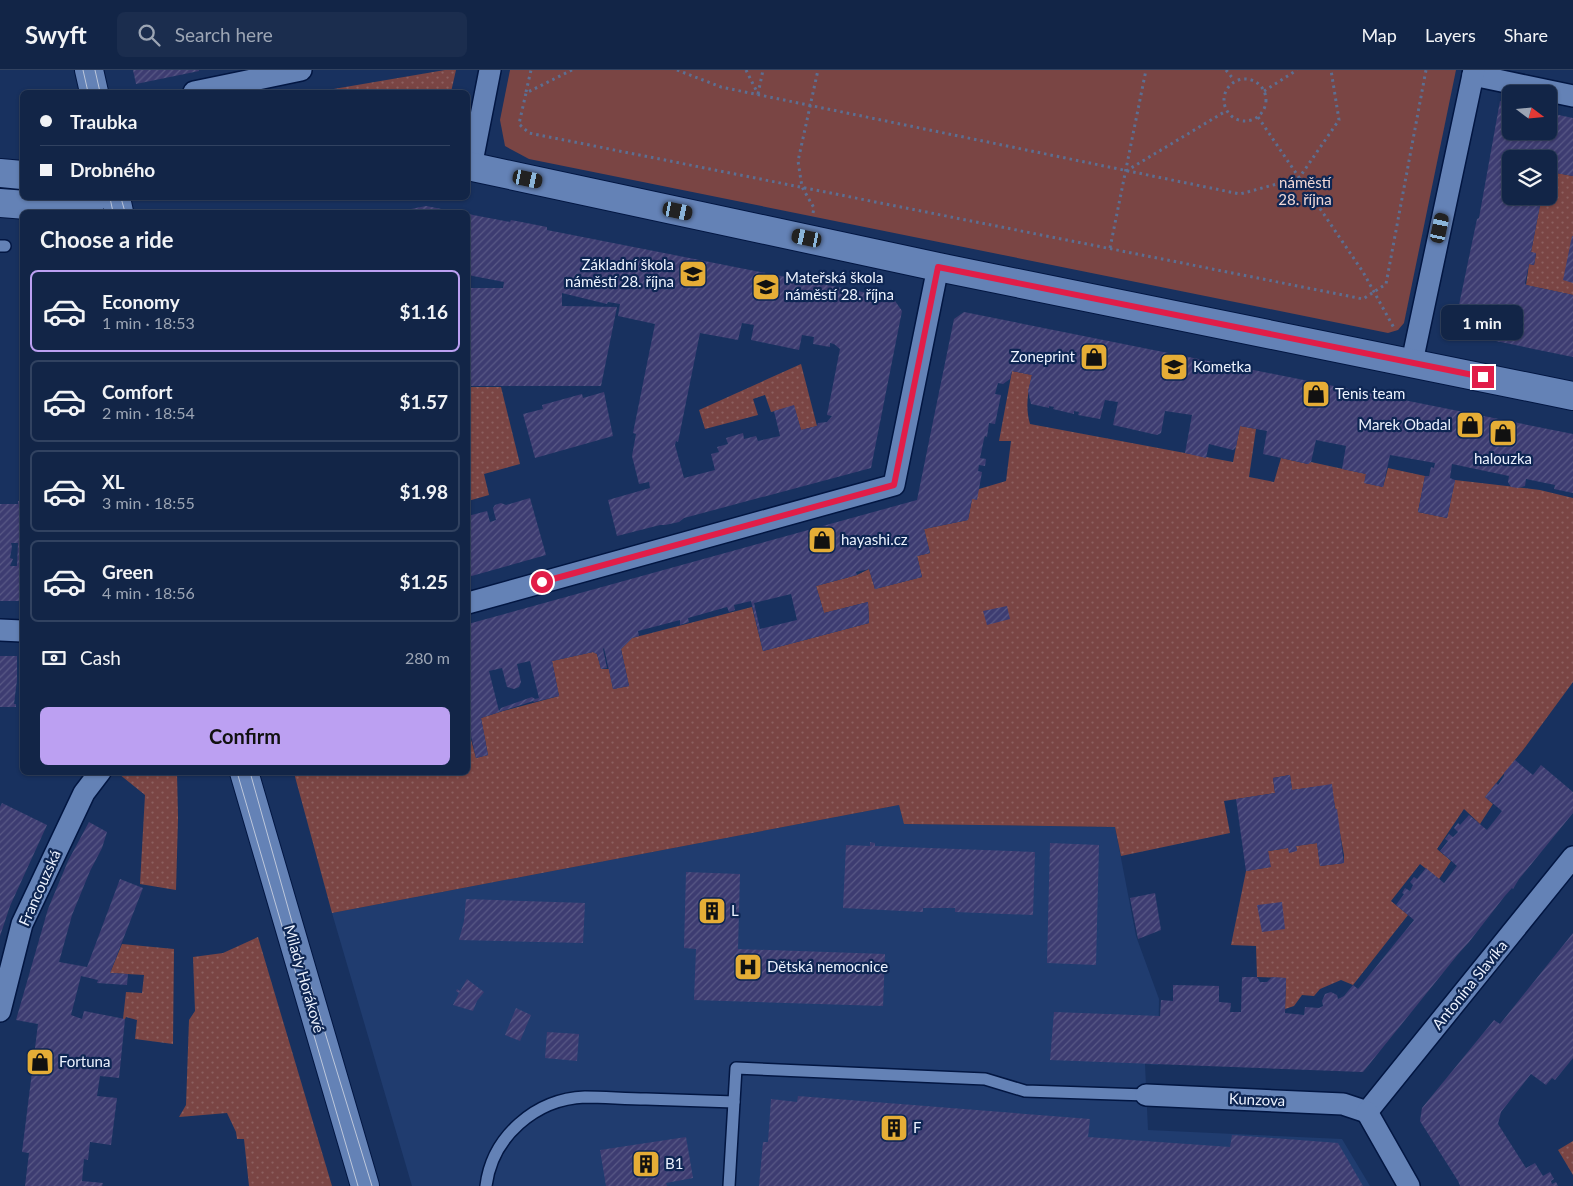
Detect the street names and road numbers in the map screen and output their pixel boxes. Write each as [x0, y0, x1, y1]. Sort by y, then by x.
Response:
street label: Francouzská [14, 847, 64, 928]
street label: Milady Horákové [281, 923, 329, 1035]
street label: Antonína Slavíka [1428, 936, 1511, 1033]
street label: Kunzova [1229, 1089, 1285, 1109]

